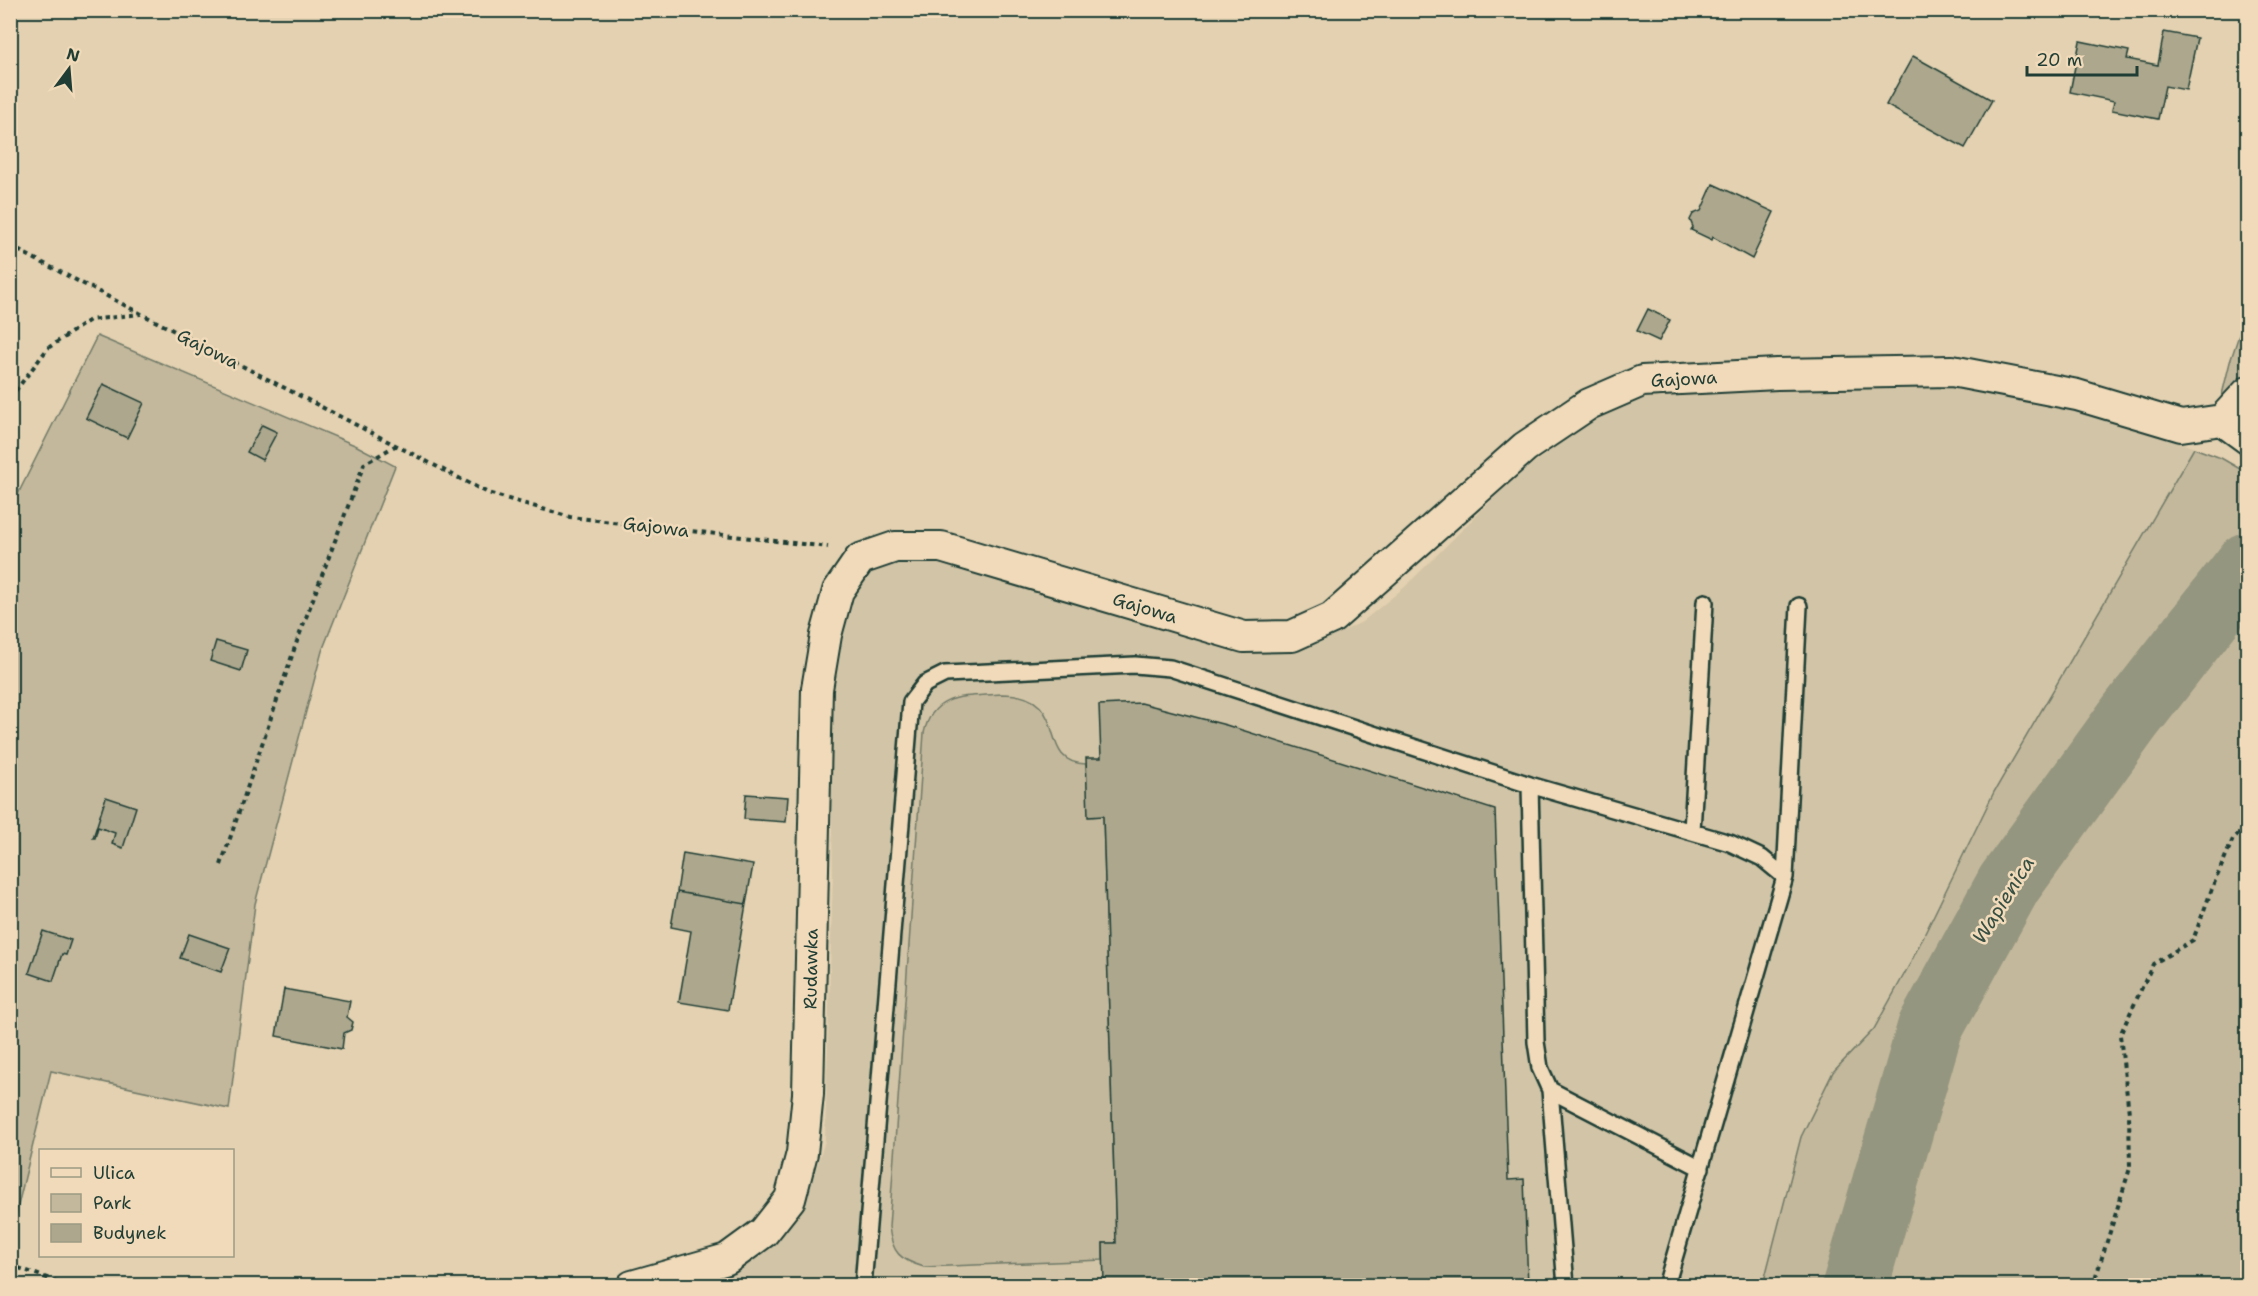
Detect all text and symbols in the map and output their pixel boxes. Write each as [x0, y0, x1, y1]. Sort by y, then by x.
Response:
north arrow [39, 39, 99, 99]
scale bar [2027, 39, 2136, 77]
text: N [64, 43, 82, 67]
text: 20 m [2036, 48, 2082, 72]
street label: Gajowa [173, 323, 243, 375]
street label: Gajowa [1650, 365, 1718, 393]
street label: Gajowa [621, 511, 691, 543]
street label: Gajowa [1110, 587, 1180, 629]
water label: Wapienica [1966, 851, 2040, 949]
street label: Rudawka [798, 928, 824, 1010]
legend [39, 1149, 234, 1257]
text: Ulica [93, 1161, 135, 1185]
text: Park [93, 1191, 132, 1215]
text: Budynek [93, 1221, 167, 1245]

